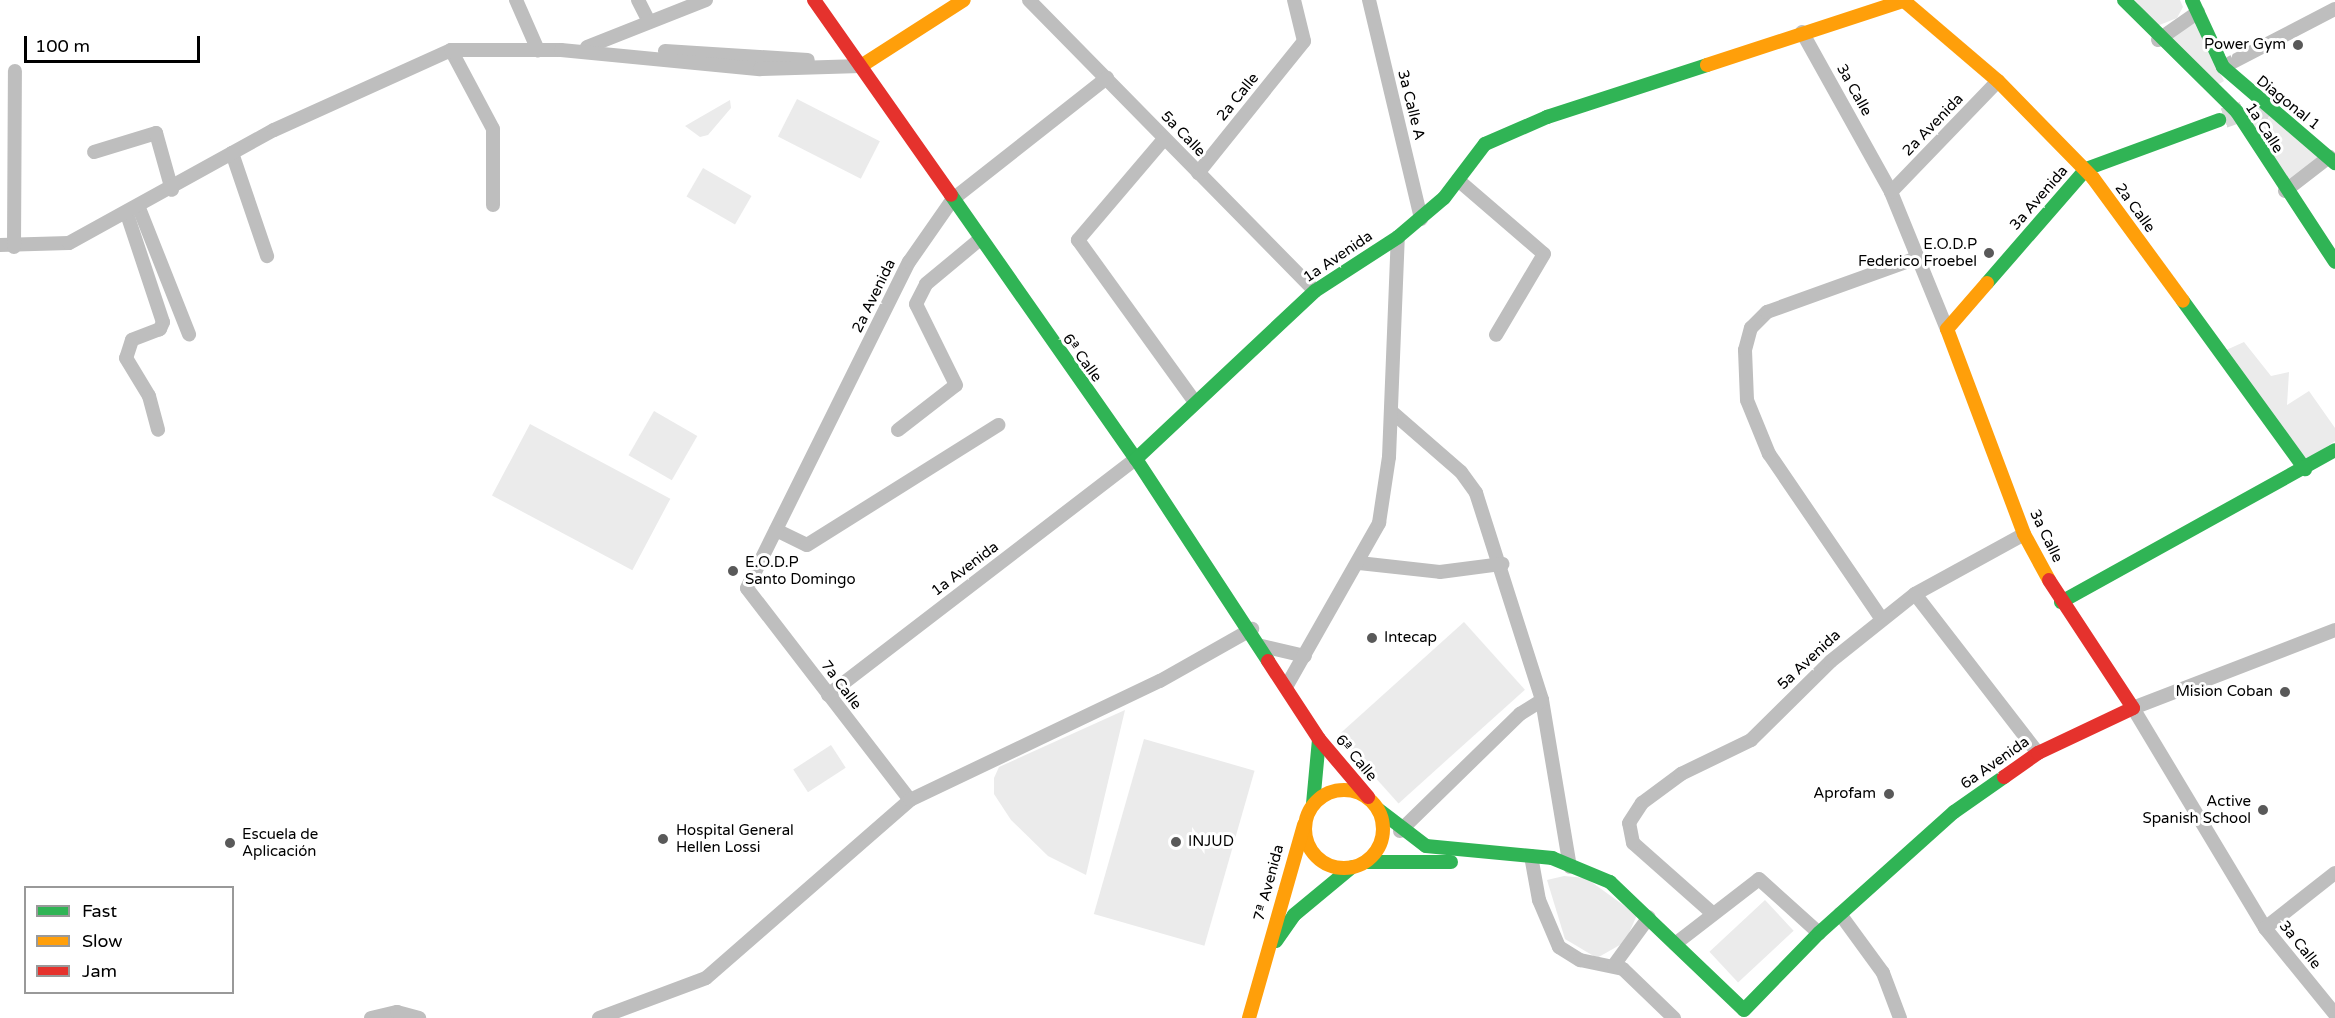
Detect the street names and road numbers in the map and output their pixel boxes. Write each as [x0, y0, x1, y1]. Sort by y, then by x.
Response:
street label: 3a Calle [1832, 61, 1876, 119]
street label: 3a Calle A [1394, 68, 1428, 142]
street label: 2a Calle [1213, 69, 1263, 125]
street label: Diagonal 1 [2253, 72, 2323, 134]
street label: 2a Avenida [1899, 90, 1967, 160]
street label: 1a Calle [2241, 99, 2287, 157]
street label: 5a Calle [1157, 107, 1209, 161]
street label: 3a Avenida [2006, 162, 2072, 234]
street label: 2a Calle [2111, 180, 2159, 236]
street label: 1a Avenida [1300, 227, 1376, 287]
street label: 2a Avenida [848, 256, 900, 336]
street label: 6ª Calle [1058, 330, 1106, 386]
street label: 3a Calle [2026, 507, 2066, 565]
street label: 1a Avenida [928, 538, 1002, 600]
street label: 5a Avenida [1774, 626, 1844, 694]
street label: 7a Calle [817, 657, 865, 713]
street label: 6ª Calle [1331, 731, 1381, 785]
street label: 6a Avenida [1957, 733, 2033, 793]
street label: 7ª Avenida [1250, 843, 1288, 923]
street label: 3a Calle [2275, 917, 2325, 973]

